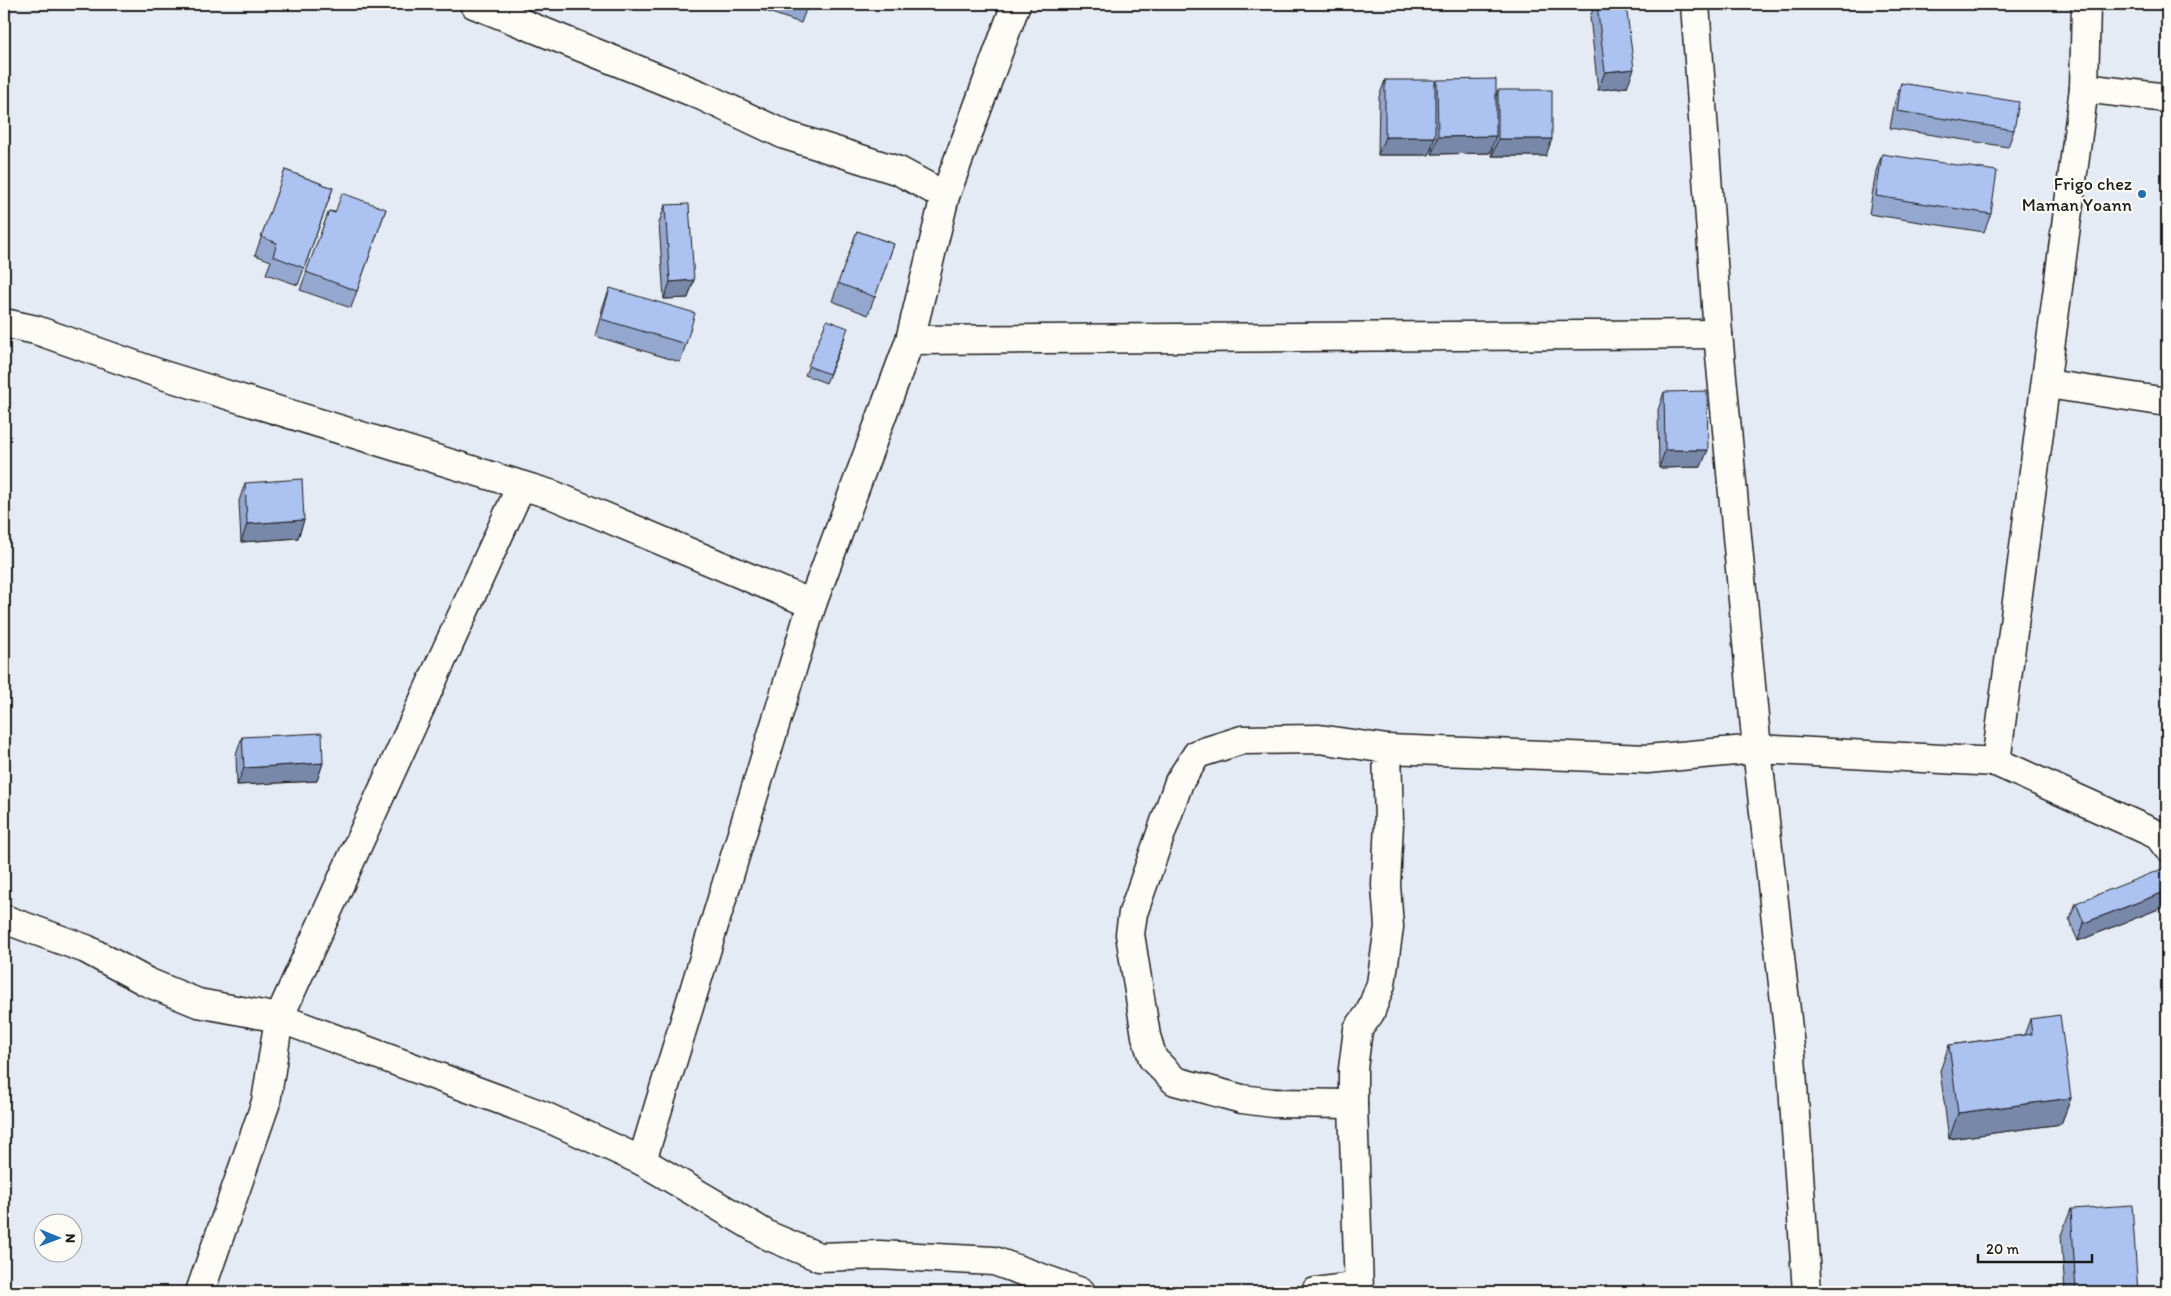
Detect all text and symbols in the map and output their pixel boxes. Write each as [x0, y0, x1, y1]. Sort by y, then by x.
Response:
place label: Frigo chez Maman Yoann [2022, 173, 2132, 216]
marker: Frigo chez Maman Yoann [2136, 188, 2148, 200]
north arrow [32, 1214, 82, 1264]
scale bar [1978, 1231, 2092, 1263]
text: N [62, 1233, 79, 1243]
text: 20 m [1986, 1240, 2020, 1258]

